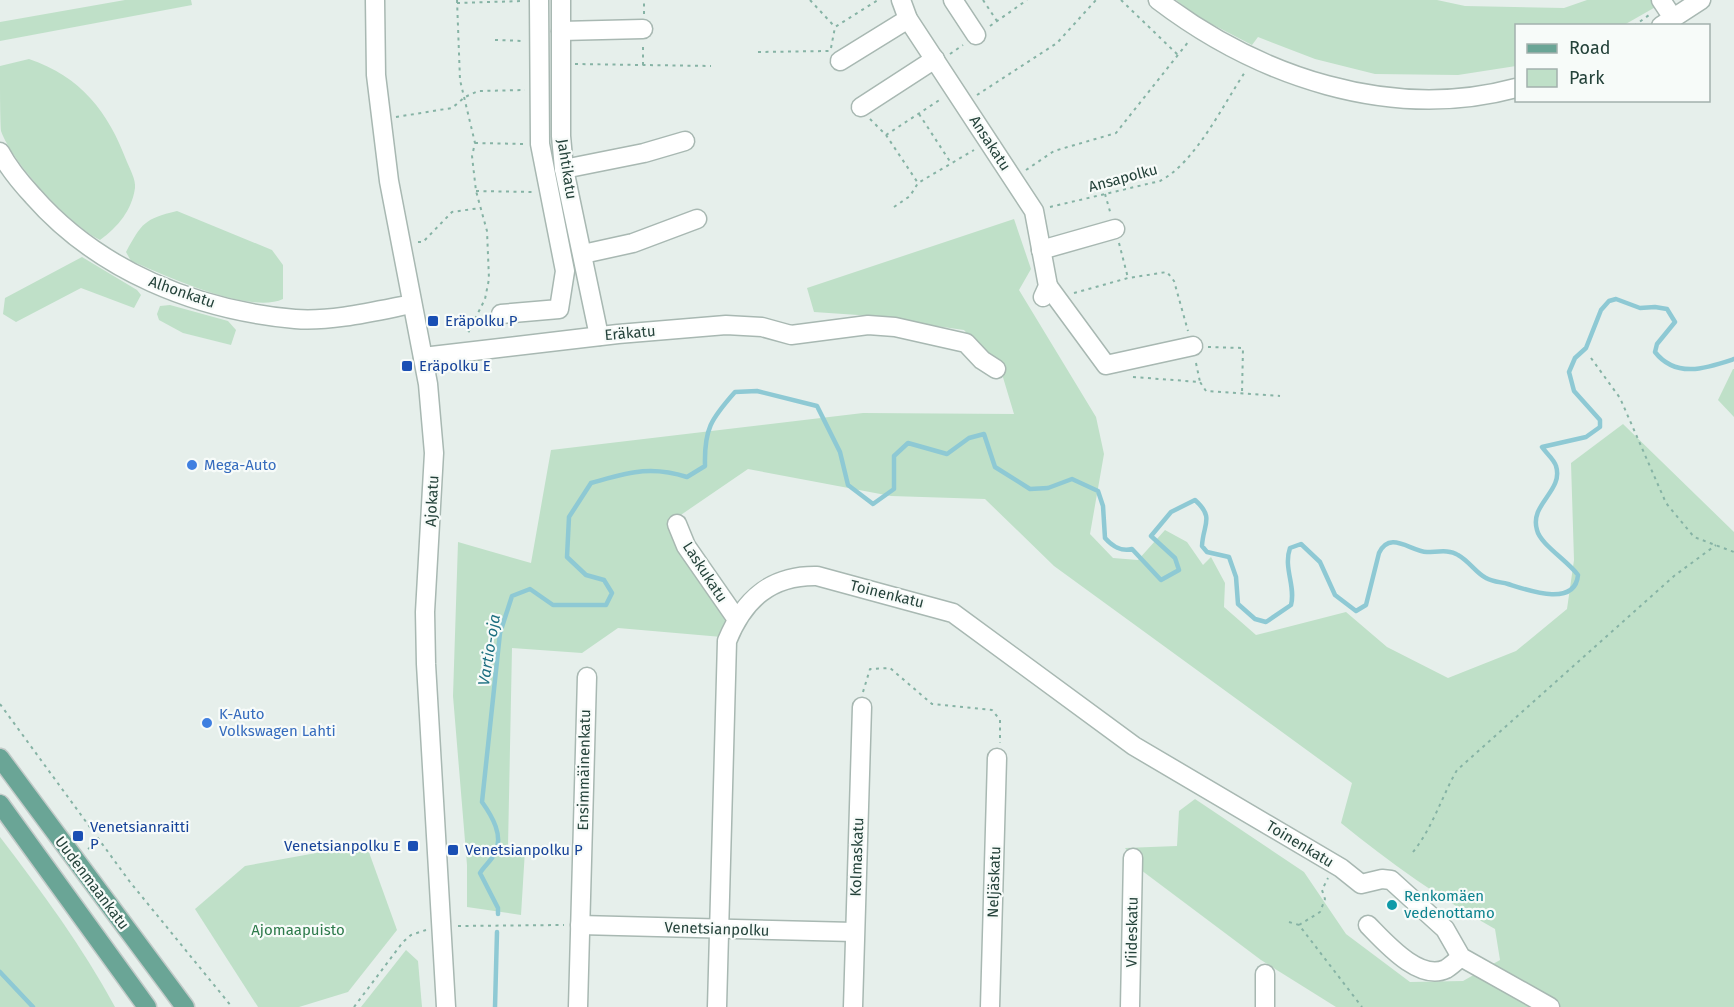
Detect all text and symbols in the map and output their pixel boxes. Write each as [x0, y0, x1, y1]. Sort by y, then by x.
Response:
legend [1515, 24, 1710, 102]
text: Road [1569, 37, 1611, 59]
text: Park [1569, 67, 1605, 89]
street label: Ansakatu [966, 112, 1014, 174]
street label: Jahtikatu [553, 137, 581, 201]
street label: Ansapolku [1086, 160, 1160, 196]
street label: Alhonkatu [146, 272, 218, 312]
place label: Eräpolku P [445, 312, 518, 330]
marker: Eräpolku P [426, 314, 440, 328]
street label: Eräkatu [604, 322, 656, 344]
place label: Eräpolku E [419, 357, 491, 375]
marker: Eräpolku E [400, 359, 414, 373]
place label: Mega-Auto [204, 456, 277, 474]
marker: Mega-Auto [185, 458, 199, 472]
street label: Ajokatu [422, 475, 442, 527]
street label: Laskukatu [679, 538, 731, 606]
street label: Toinenkatu [848, 576, 926, 612]
water label: Vartio-oja [474, 613, 504, 687]
place label: K-Auto Volkswagen Lahti [219, 705, 336, 740]
street label: Ensimmäinenkatu [574, 709, 594, 831]
marker: K-Auto Volkswagen Lahti [200, 716, 214, 730]
street label: Kolmaskatu [847, 817, 867, 897]
street label: Toinenkatu [1263, 817, 1337, 871]
place label: Venetsianraitti P [90, 818, 189, 853]
marker: Venetsianraitti P [71, 829, 85, 843]
street label: Uudenmaankatu [51, 833, 133, 933]
place label: Venetsianpolku E [284, 837, 401, 855]
marker: Venetsianpolku E [406, 839, 420, 853]
place label: Venetsianpolku P [465, 841, 583, 859]
marker: Venetsianpolku P [446, 843, 460, 857]
street label: Neljäskatu [984, 846, 1004, 918]
place label: Renkomäen vedenottamo [1404, 887, 1495, 922]
street label: Viideskatu [1122, 896, 1142, 968]
marker: Renkomäen vedenottamo [1385, 898, 1399, 912]
street label: Venetsianpolku [664, 918, 770, 940]
park label: Ajomaapuisto [251, 921, 345, 939]

